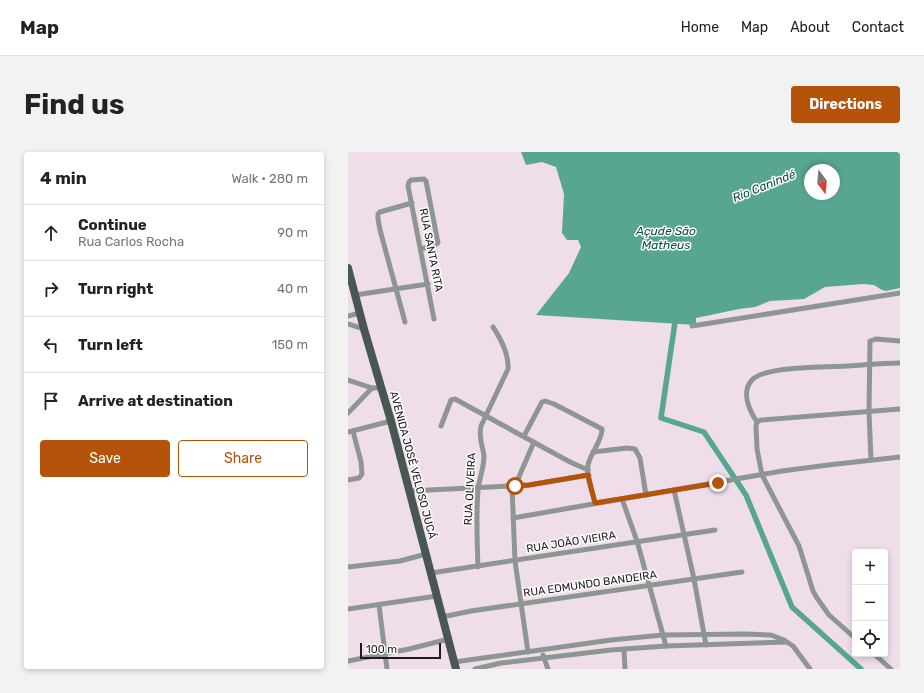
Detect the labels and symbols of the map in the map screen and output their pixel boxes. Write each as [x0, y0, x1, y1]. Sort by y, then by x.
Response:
north arrow [804, 164, 840, 200]
water label: Rio Canindé [730, 167, 798, 205]
street label: RUA SANTA RITA [417, 207, 446, 293]
water label: Açude São Matheus [635, 224, 696, 252]
street label: AVENIDA JOSÉ VELOSO JUCÁ [387, 390, 439, 541]
street label: RUA OLIVEIRA [462, 452, 478, 526]
route end [709, 474, 727, 492]
route start [506, 477, 524, 495]
street label: RUA JOÃO VIEIRA [525, 528, 617, 555]
street label: RUA EDMUNDO BANDEIRA [522, 568, 658, 600]
scale bar [360, 641, 441, 660]

